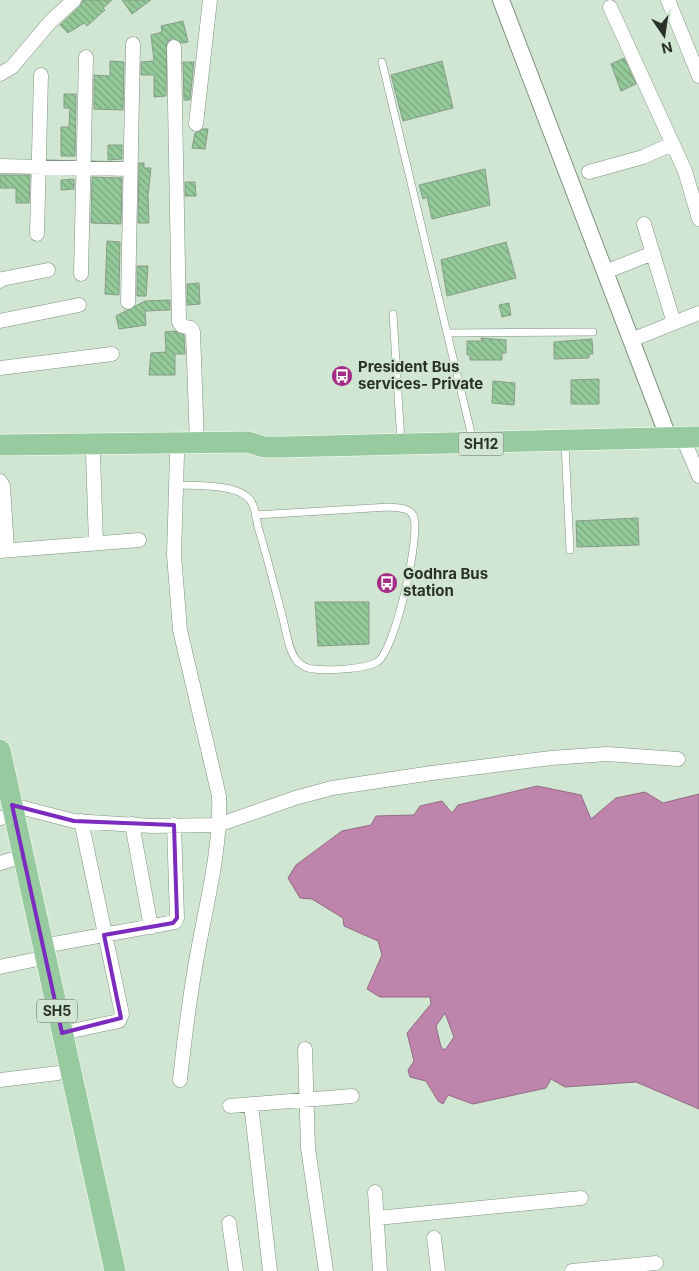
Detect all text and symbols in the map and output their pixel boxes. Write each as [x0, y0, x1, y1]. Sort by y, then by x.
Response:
north arrow [639, 10, 689, 60]
text: N [660, 39, 674, 58]
place label: President Bus services- Private [358, 357, 483, 393]
bus stop icon: President Bus services- Private [330, 364, 354, 388]
road number: SH12 [458, 432, 504, 456]
place label: Godhra Bus station [403, 564, 488, 600]
bus stop icon: Godhra Bus station [375, 571, 399, 595]
road number: SH5 [37, 999, 77, 1022]

